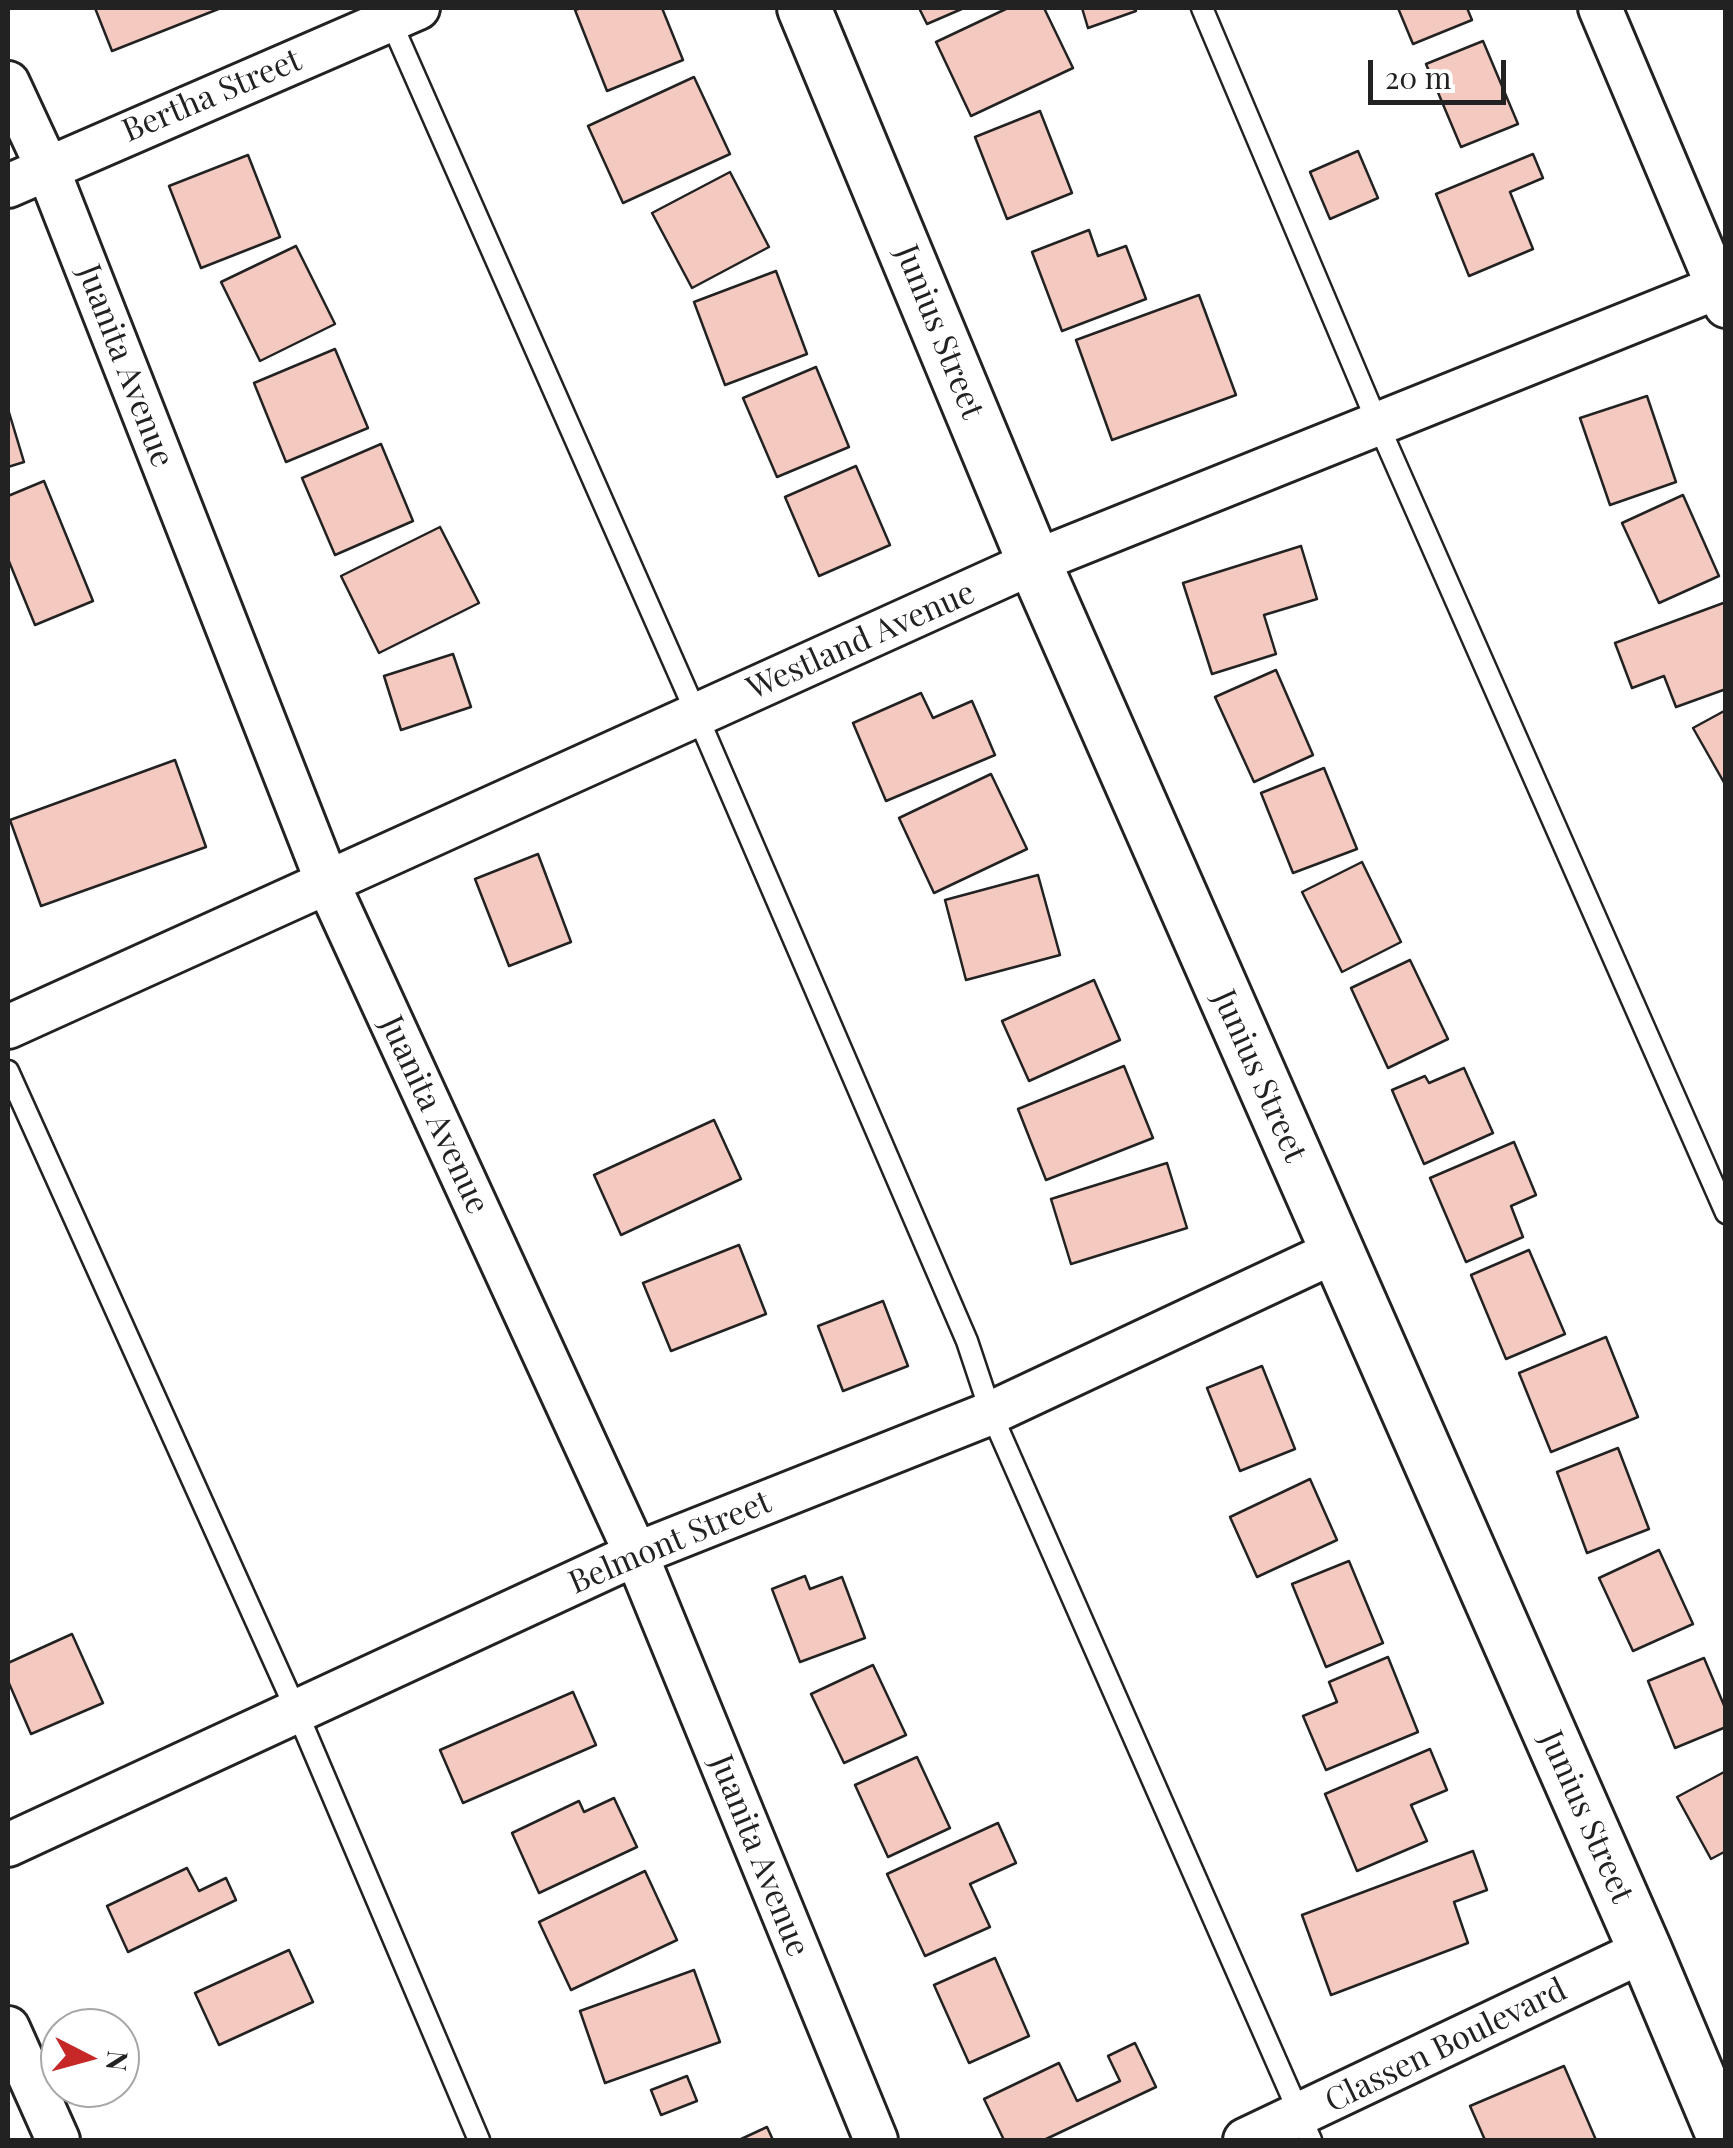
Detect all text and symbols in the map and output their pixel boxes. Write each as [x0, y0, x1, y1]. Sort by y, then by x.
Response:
scale bar [1373, 40, 1510, 102]
street label: Bertha Street [117, 41, 307, 151]
text: 20 m [1385, 57, 1451, 97]
street label: Junius Street [887, 240, 991, 424]
street label: Juanita Avenue [69, 259, 181, 473]
street label: Westland Avenue [741, 574, 981, 708]
street label: Junius Street [1204, 984, 1314, 1168]
street label: Juanita Avenue [371, 1010, 497, 1220]
street label: Belmont Street [563, 1483, 777, 1603]
street label: Junius Street [1531, 1725, 1641, 1909]
street label: Juanita Avenue [701, 1750, 817, 1962]
street label: Classen Boulevard [1319, 1971, 1573, 2121]
north arrow [40, 2008, 140, 2108]
text: N [99, 2049, 138, 2073]

